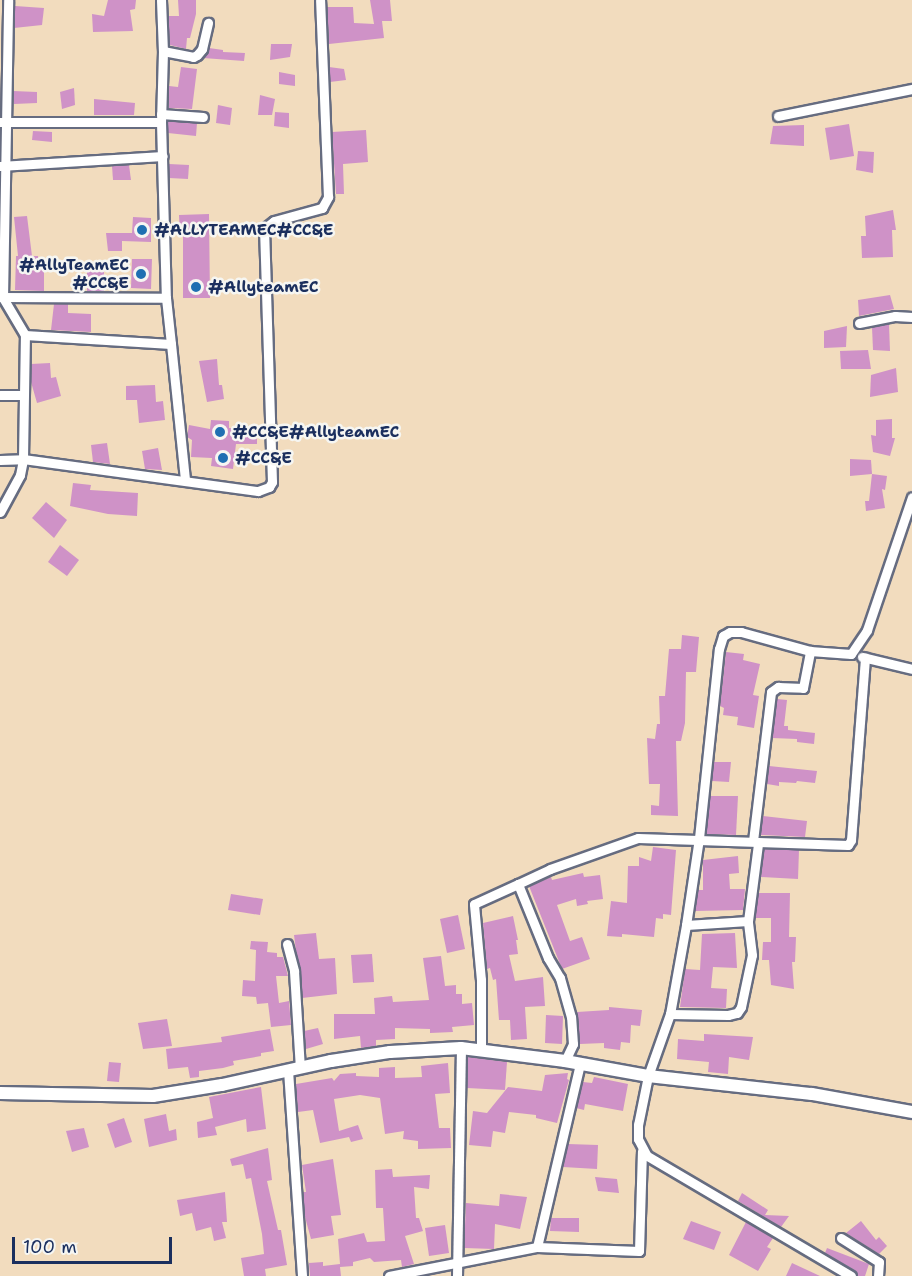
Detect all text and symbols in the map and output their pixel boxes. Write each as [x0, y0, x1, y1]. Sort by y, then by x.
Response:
place label: #ALLYTEAMEC#CC&E [154, 220, 333, 240]
marker: #ALLYTEAMEC#CC&E [135, 223, 149, 237]
place label: #AllyTeamEC #CC&E [19, 255, 129, 293]
marker: #AllyTeamEC #CC&E [134, 267, 148, 281]
place label: #AllyteamEC [208, 277, 319, 297]
marker: #AllyteamEC [189, 280, 203, 294]
place label: #CC&E#AllyteamEC [232, 422, 399, 442]
marker: #CC&E#AllyteamEC [213, 425, 227, 439]
place label: #CC&E [235, 448, 292, 468]
marker: #CC&E [216, 451, 230, 465]
scale bar [15, 1225, 176, 1263]
text: 100 m [23, 1235, 77, 1259]

